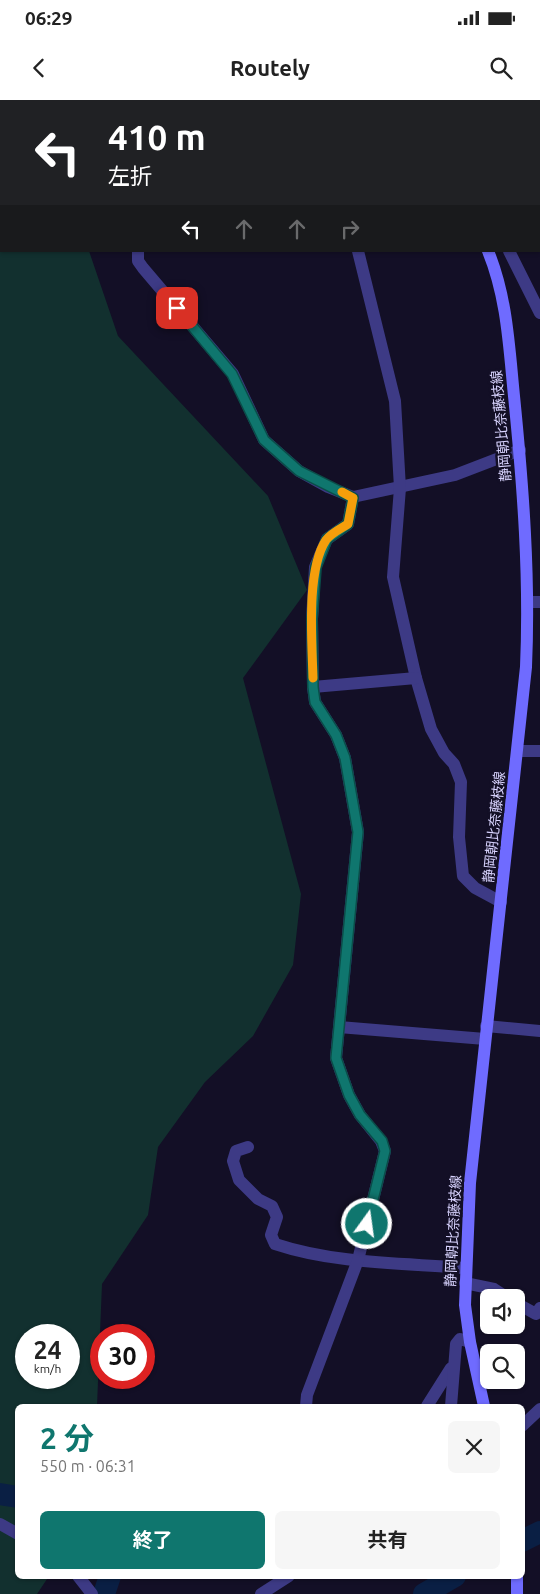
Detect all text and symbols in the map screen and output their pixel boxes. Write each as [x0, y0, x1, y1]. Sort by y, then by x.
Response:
text: 06:29 [25, 7, 73, 29]
icon: back [25, 54, 53, 82]
icon: search [487, 54, 515, 82]
text: Routely [230, 55, 310, 80]
text: 410 m [108, 117, 206, 157]
icon: left [25, 120, 90, 185]
text: 左折 [108, 163, 152, 188]
icon: left [177, 215, 205, 243]
icon: ahead [230, 215, 258, 243]
icon: ahead [283, 215, 311, 243]
icon: right [336, 215, 364, 243]
pin [156, 287, 198, 329]
icon: arrive [163, 294, 191, 322]
street label: 静岡朝比奈藤枝線 [488, 370, 514, 482]
street label: 静岡朝比奈藤枝線 [480, 770, 508, 884]
street label: 静岡朝比奈藤枝線 [442, 1175, 464, 1287]
position arrow [340, 1197, 392, 1249]
map controls [480, 1289, 525, 1389]
button: sound [480, 1289, 525, 1334]
speed limit sign: 30 [90, 1324, 155, 1389]
text: 24 [33, 1336, 62, 1364]
button: search [480, 1344, 525, 1389]
text: km/h [34, 1362, 61, 1375]
text: 2 分 [40, 1421, 94, 1455]
button: close [448, 1421, 500, 1473]
text: 550 m · 06:31 [40, 1457, 136, 1475]
button: 終了 [40, 1511, 265, 1569]
button: 共有 [275, 1511, 500, 1569]

